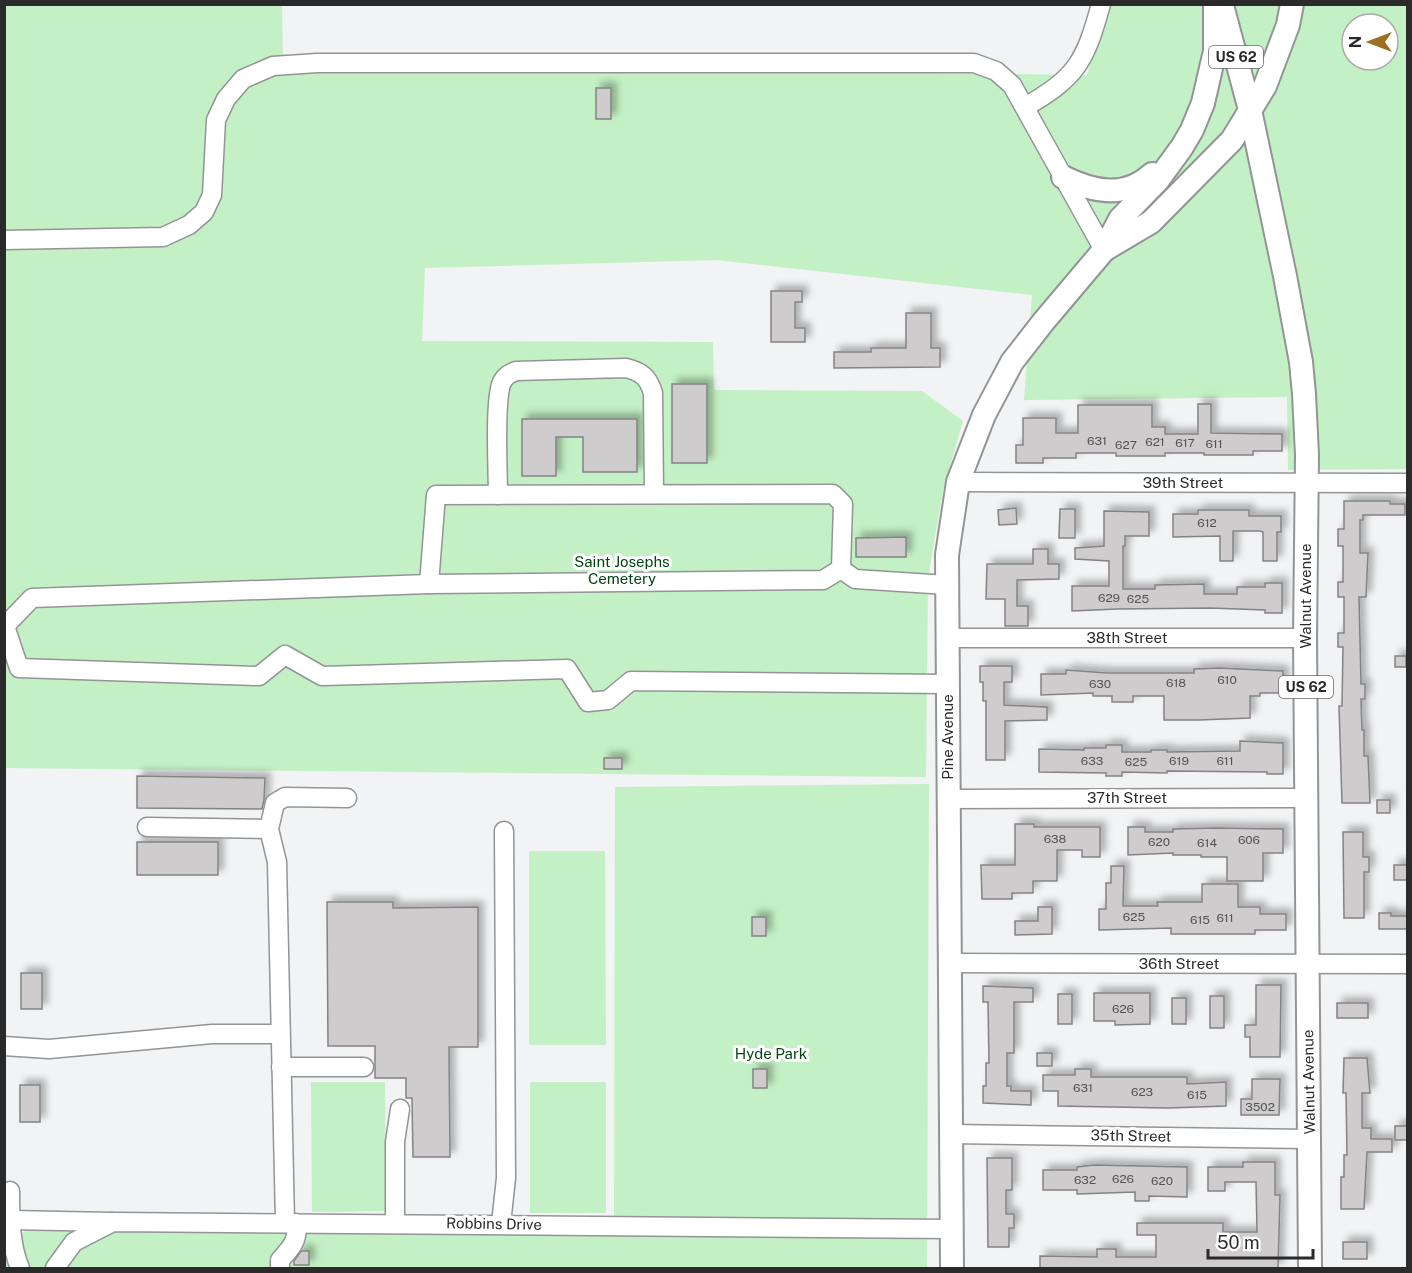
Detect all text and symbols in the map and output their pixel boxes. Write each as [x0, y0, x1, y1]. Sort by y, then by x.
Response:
north arrow [1340, 12, 1400, 72]
text: N [1346, 36, 1365, 48]
road number: US 62 [1209, 46, 1263, 68]
house number: 631 [1087, 434, 1107, 448]
house number: 621 [1145, 435, 1165, 449]
house number: 617 [1175, 436, 1195, 450]
house number: 611 [1205, 437, 1223, 451]
house number: 627 [1115, 438, 1137, 452]
street label: 39th Street [1143, 474, 1223, 491]
house number: 612 [1197, 516, 1217, 530]
street label: Walnut Avenue [1297, 544, 1314, 648]
park label: Saint Josephs Cemetery [574, 553, 670, 587]
house number: 629 [1098, 591, 1120, 605]
house number: 625 [1127, 592, 1149, 606]
street label: 38th Street [1086, 629, 1168, 646]
house number: 610 [1217, 673, 1237, 687]
house number: 618 [1166, 676, 1186, 690]
road number: US 62 [1279, 676, 1333, 698]
house number: 630 [1089, 677, 1111, 691]
street label: Pine Avenue [939, 694, 956, 780]
house number: 633 [1081, 754, 1103, 768]
house number: 619 [1169, 754, 1189, 768]
house number: 611 [1216, 754, 1234, 768]
house number: 625 [1125, 755, 1147, 769]
street label: 37th Street [1087, 789, 1167, 806]
house number: 638 [1044, 832, 1067, 846]
house number: 606 [1238, 833, 1260, 847]
house number: 620 [1148, 835, 1170, 849]
house number: 614 [1197, 836, 1217, 850]
house number: 625 [1123, 910, 1145, 924]
house number: 611 [1216, 911, 1234, 925]
house number: 615 [1190, 913, 1210, 927]
street label: 36th Street [1139, 955, 1219, 972]
house number: 626 [1112, 1002, 1134, 1016]
street label: Walnut Avenue [1299, 1029, 1318, 1135]
park label: Hyde Park [735, 1045, 807, 1062]
house number: 631 [1073, 1081, 1093, 1095]
house number: 623 [1131, 1085, 1153, 1099]
house number: 615 [1187, 1088, 1207, 1102]
house number: 3502 [1245, 1100, 1275, 1114]
street label: 35th Street [1090, 1126, 1172, 1145]
house number: 626 [1112, 1172, 1134, 1186]
house number: 632 [1074, 1173, 1096, 1187]
house number: 620 [1151, 1174, 1173, 1188]
street label: Robbins Drive [446, 1214, 542, 1233]
scale bar [1208, 1222, 1313, 1260]
text: 50 m [1217, 1232, 1260, 1253]

